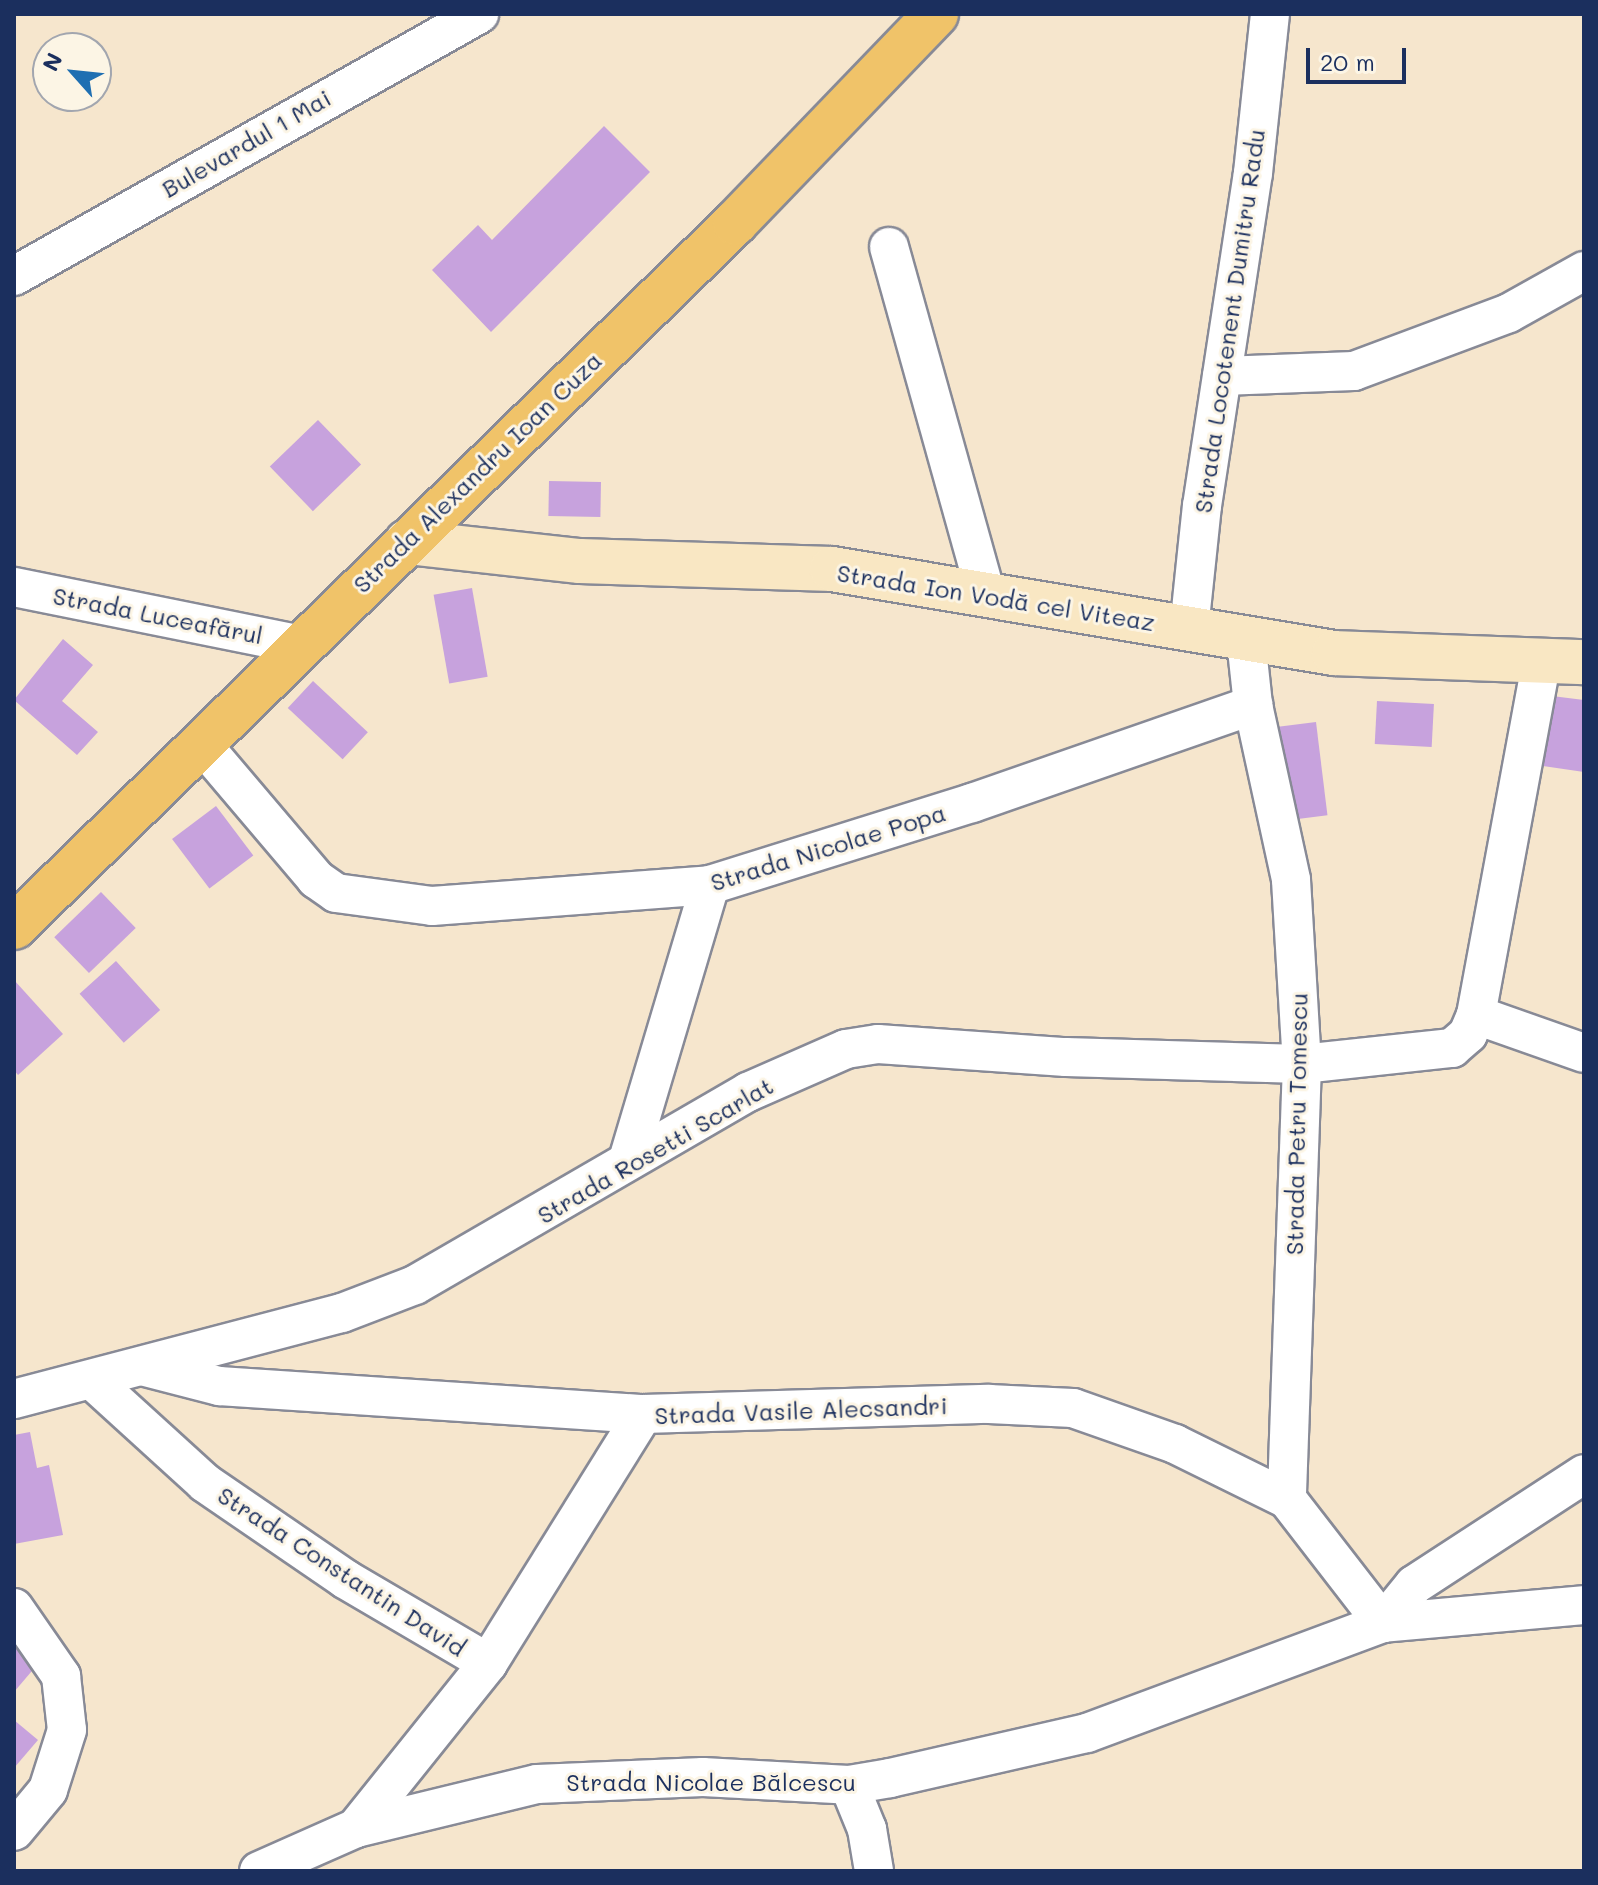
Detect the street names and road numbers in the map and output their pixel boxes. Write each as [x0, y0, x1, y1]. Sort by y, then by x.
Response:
street label: Bulevardul 1 Mai [156, 83, 336, 203]
street label: Strada Locotenent Dumitru Radu [1188, 127, 1270, 515]
street label: Strada Alexandru Ioan Cuza [347, 346, 607, 598]
street label: Strada Ion Vodă cel Viteaz [835, 558, 1157, 636]
street label: Strada Luceafărul [51, 581, 265, 649]
street label: Strada Nicolae Popa [707, 797, 949, 897]
street label: Strada Petru Tomescu [1279, 993, 1313, 1255]
street label: Strada Rosetti Scarlat [532, 1071, 778, 1229]
street label: Strada Vasile Alecsandri [654, 1390, 948, 1430]
street label: Strada Constantin David [213, 1480, 471, 1662]
street label: Strada Nicolae Bălcescu [566, 1768, 856, 1796]

